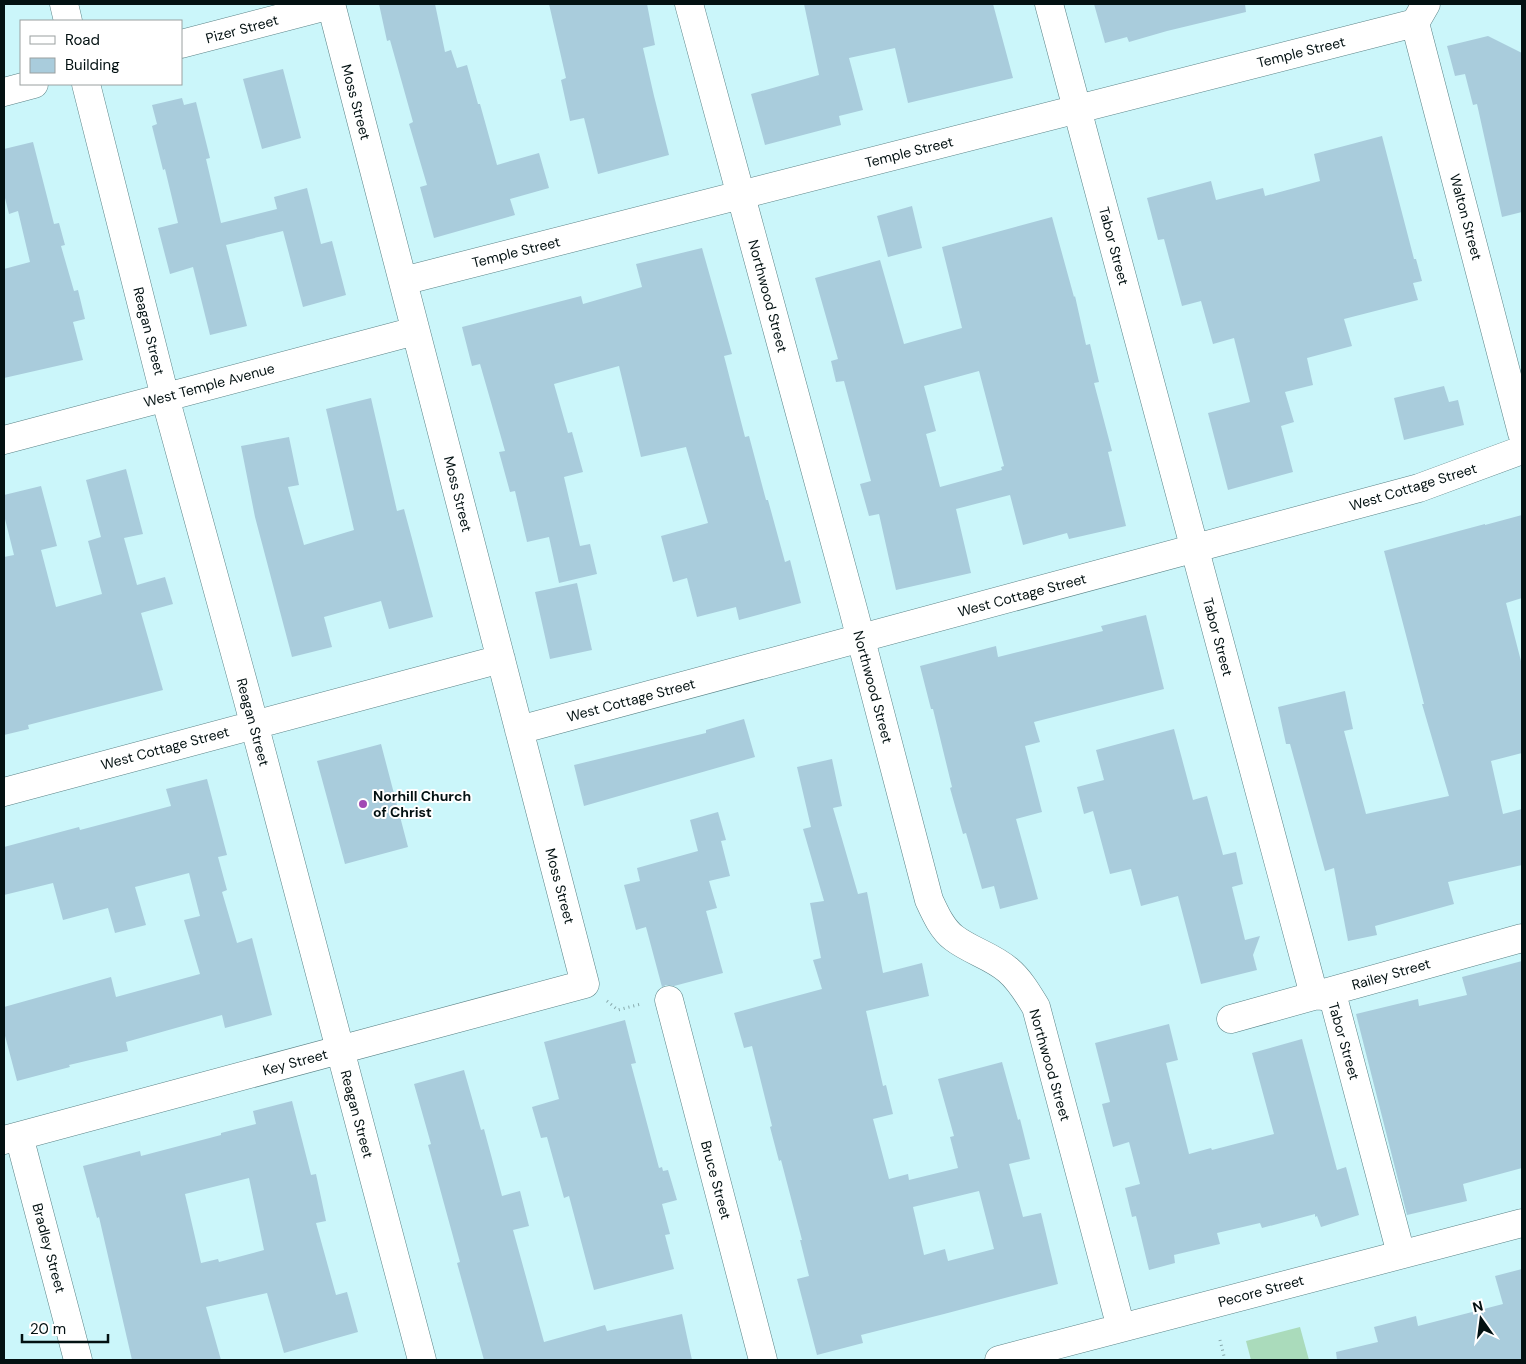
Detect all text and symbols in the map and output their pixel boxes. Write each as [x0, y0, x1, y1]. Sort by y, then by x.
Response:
street label: Pizer Street [204, 11, 280, 47]
legend [20, 20, 182, 85]
text: Road [65, 30, 100, 50]
street label: Temple Street [1255, 32, 1347, 72]
text: Building [65, 55, 120, 75]
street label: Moss Street [337, 62, 375, 142]
street label: Temple Street [863, 132, 955, 172]
street label: Walton Street [1446, 172, 1486, 262]
street label: Tabor Street [1095, 205, 1133, 287]
street label: Temple Street [470, 232, 562, 272]
street label: Northwood Street [744, 238, 792, 354]
street label: Reagan Street [129, 285, 169, 377]
street label: West Temple Avenue [142, 359, 277, 411]
street label: Moss Street [440, 454, 476, 534]
street label: West Cottage Street [1347, 459, 1479, 515]
street label: West Cottage Street [956, 569, 1088, 621]
street label: Tabor Street [1199, 596, 1237, 678]
street label: Northwood Street [849, 629, 897, 745]
street label: West Cottage Street [565, 674, 697, 726]
street label: Reagan Street [233, 676, 273, 768]
street label: West Cottage Street [99, 722, 231, 774]
place label: Norhill Church of Christ [373, 787, 471, 821]
marker: Norhill Church of Christ [357, 798, 369, 810]
street label: Moss Street [541, 846, 579, 926]
street label: Railey Street [1350, 954, 1432, 994]
street label: Tabor Street [1324, 1000, 1364, 1082]
street label: Northwood Street [1025, 1007, 1075, 1123]
street label: Key Street [261, 1045, 329, 1079]
street label: Reagan Street [337, 1068, 377, 1160]
street label: Bruce Street [697, 1139, 735, 1221]
street label: Bradley Street [28, 1201, 70, 1295]
street label: Pecore Street [1216, 1271, 1306, 1311]
north arrow [1456, 1294, 1506, 1344]
text: N [1471, 1296, 1485, 1316]
scale bar [22, 1312, 109, 1344]
text: 20 m [30, 1319, 66, 1339]

